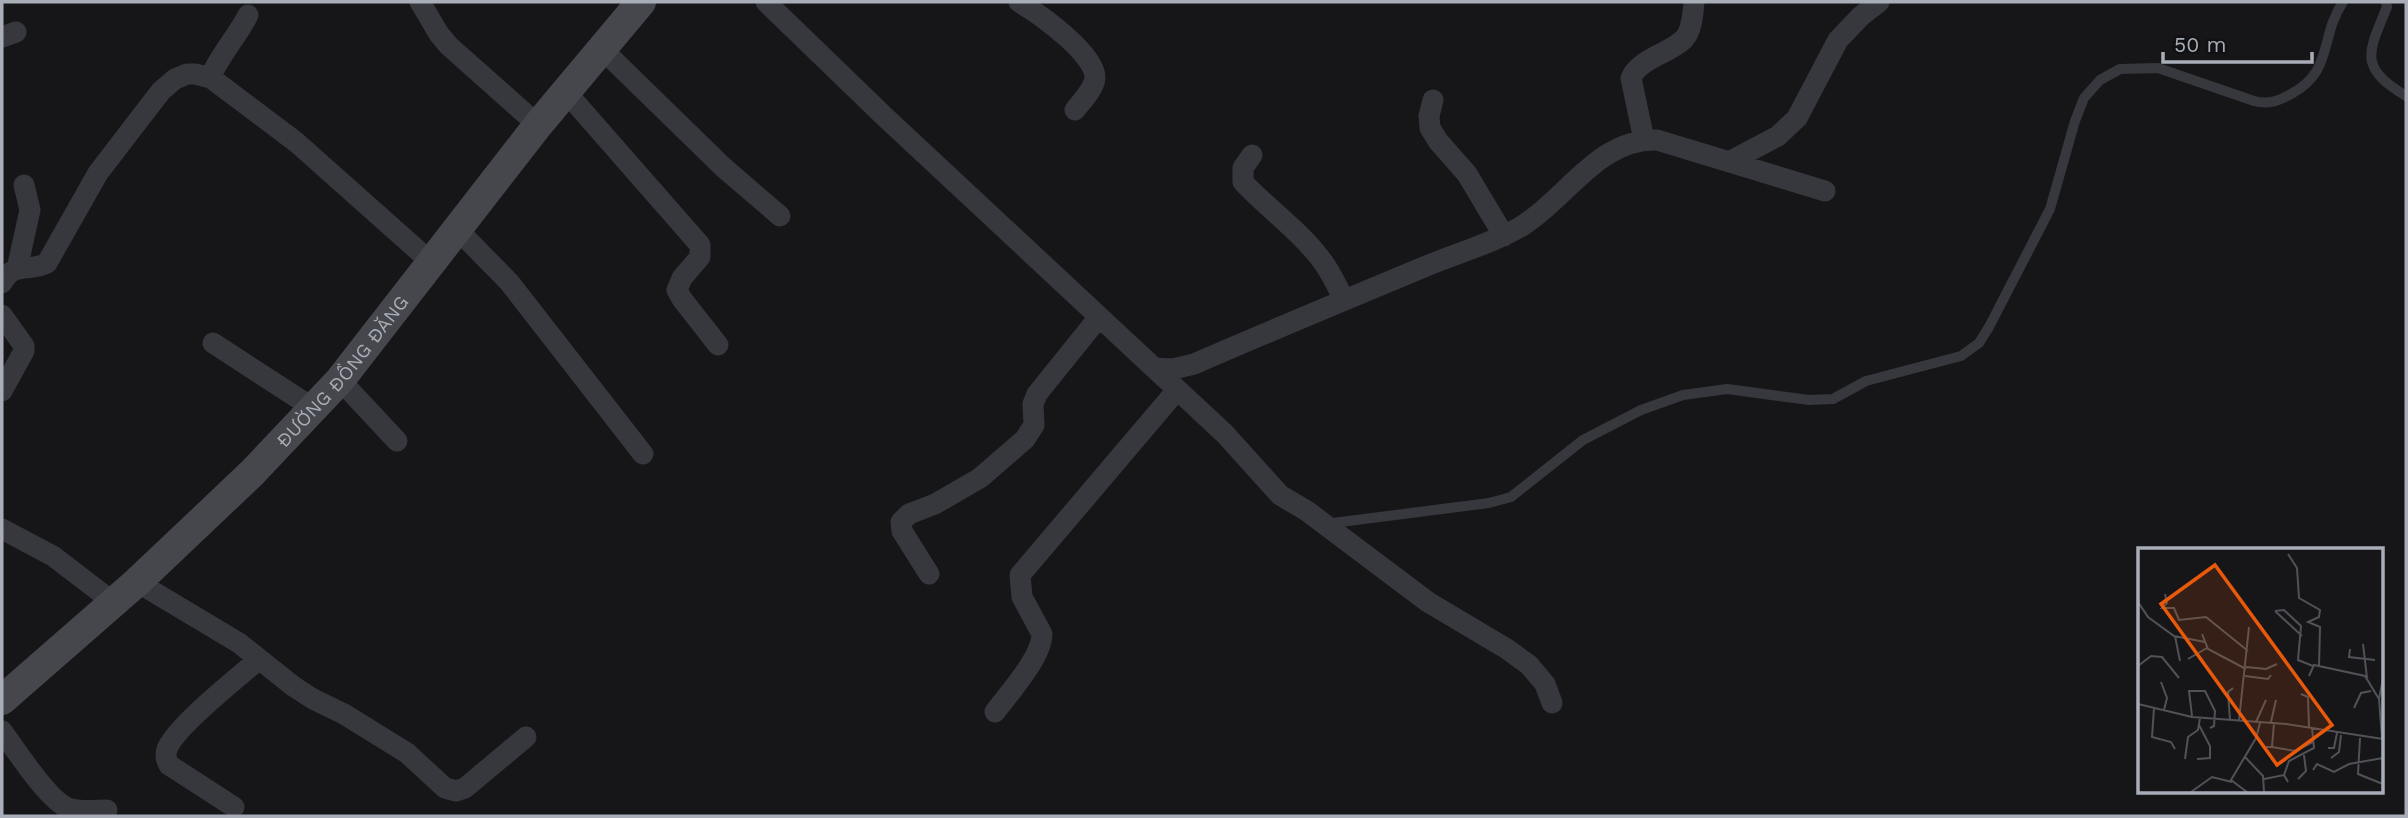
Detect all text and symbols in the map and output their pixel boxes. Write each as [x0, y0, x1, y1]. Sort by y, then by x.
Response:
scale bar [2163, 21, 2312, 65]
text: 50 m [2174, 32, 2226, 57]
street label: ĐƯỜNG ĐỒNG ĐĂNG [271, 291, 413, 452]
inset map [2138, 548, 2384, 794]

